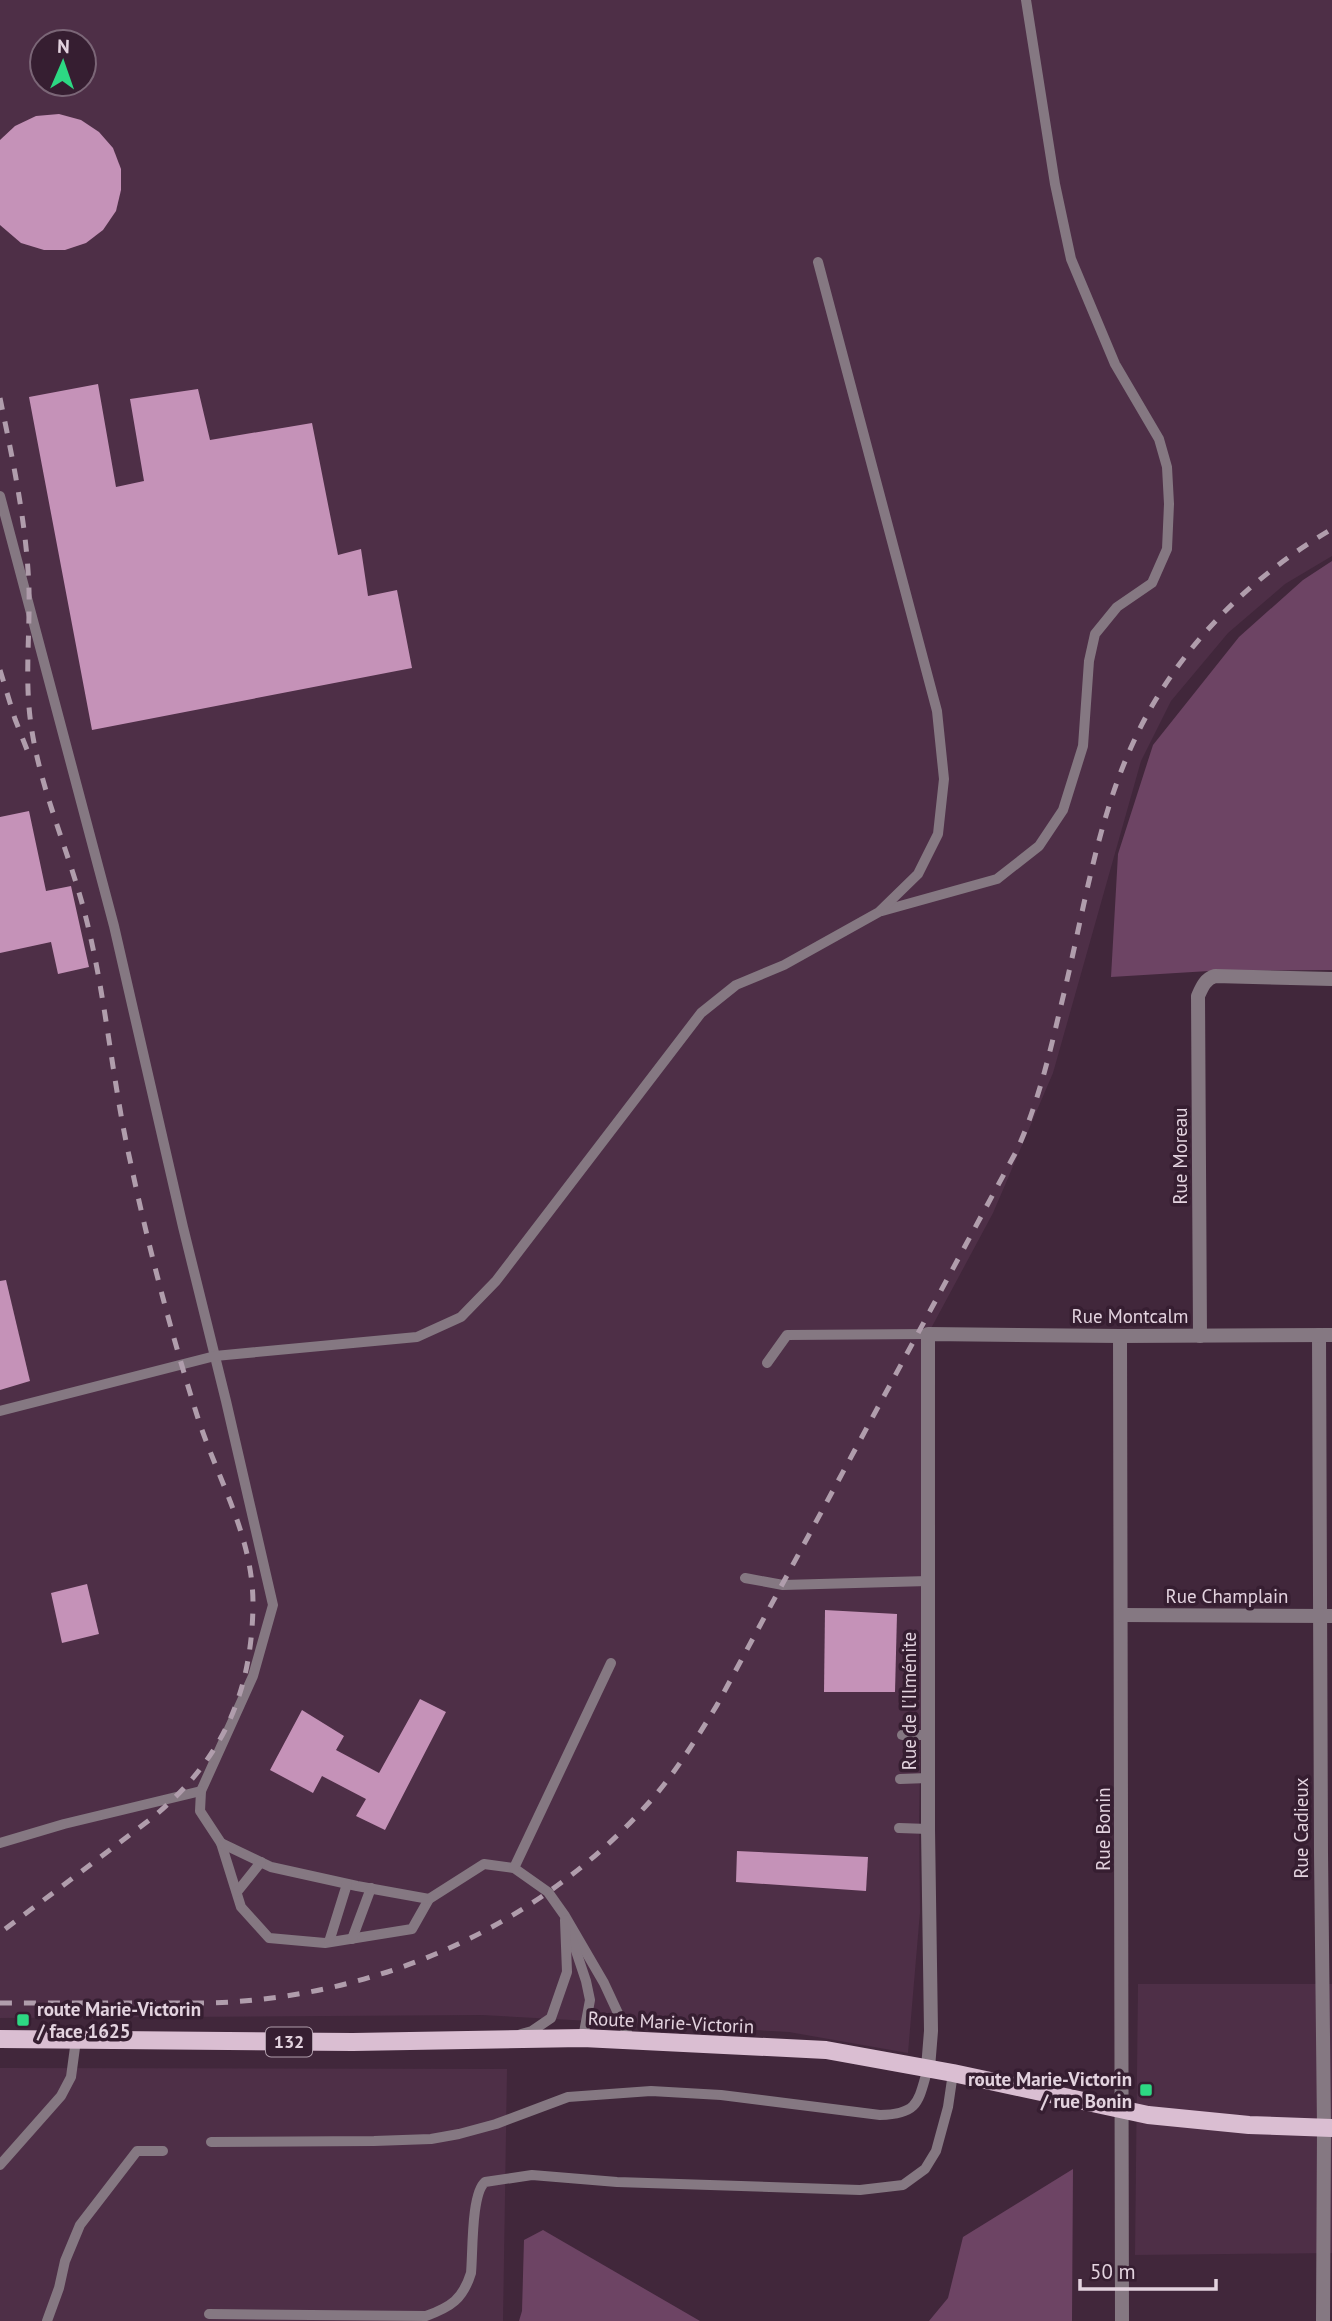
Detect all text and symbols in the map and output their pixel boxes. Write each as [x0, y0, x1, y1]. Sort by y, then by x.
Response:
north arrow [28, 28, 98, 98]
text: N [57, 34, 70, 58]
street label: Rue Moreau [1168, 1107, 1192, 1205]
street label: Rue Montcalm [1072, 1304, 1188, 1328]
street label: Rue Champlain [1166, 1584, 1288, 1608]
street label: Rue de l'Ilménite [897, 1632, 921, 1770]
street label: Rue Cadieux [1289, 1777, 1313, 1879]
street label: Rue Bonin [1091, 1787, 1115, 1871]
place label: route Marie-Victorin / face 1625 [36, 1997, 201, 2043]
street label: Route Marie-Victorin [587, 2006, 755, 2038]
marker: route Marie-Victorin / face 1625 [15, 2012, 31, 2028]
road number: 132 [266, 2028, 312, 2056]
place label: route Marie-Victorin / rue Bonin [968, 2067, 1132, 2113]
marker: route Marie-Victorin / rue Bonin [1138, 2082, 1154, 2098]
scale bar [1080, 2248, 1216, 2292]
text: 50 m [1090, 2258, 1136, 2285]

